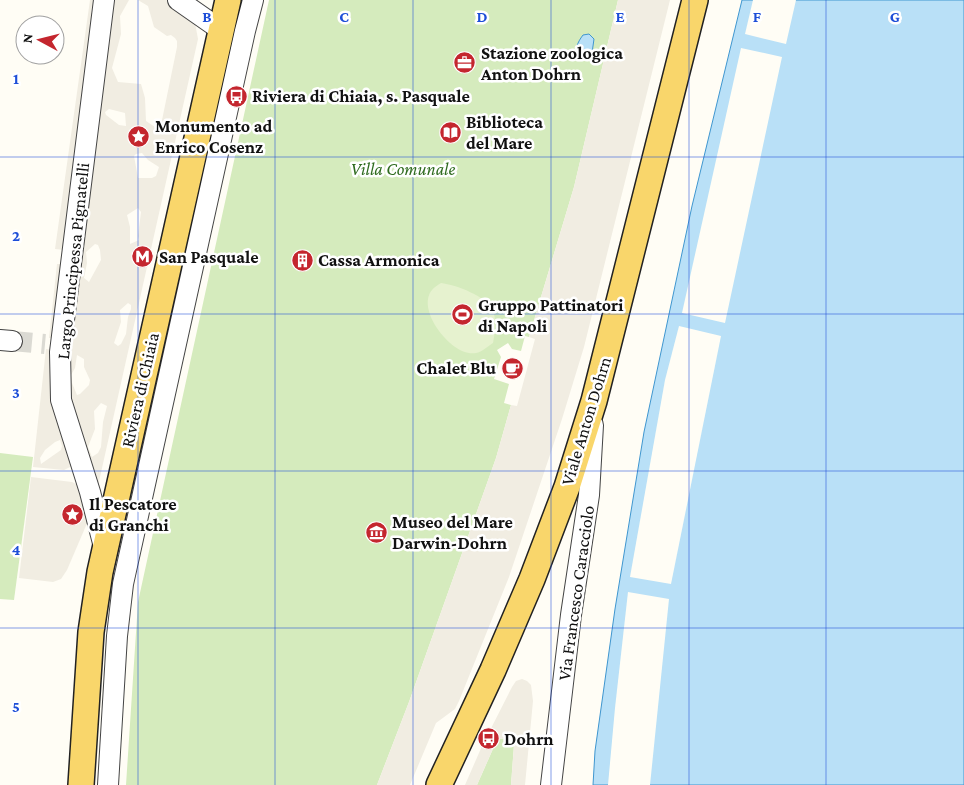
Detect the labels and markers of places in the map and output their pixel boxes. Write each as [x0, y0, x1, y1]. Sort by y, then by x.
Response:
place label: Stazione zoologica Anton Dohrn [480, 43, 623, 84]
office icon: Stazione zoologica Anton Dohrn [453, 51, 477, 75]
bus stop icon: Riviera di Chiaia, s. Pasquale [224, 84, 248, 108]
place label: Riviera di Chiaia, s. Pasquale [252, 86, 470, 106]
place label: Biblioteca del Mare [466, 112, 543, 153]
place label: Monumento ad Enrico Cosenz [155, 116, 272, 157]
library icon: Biblioteca del Mare [438, 120, 462, 144]
place icon: Monumento ad Enrico Cosenz [127, 124, 151, 148]
metro station icon: San Pasquale [131, 245, 155, 269]
place label: San Pasquale [159, 247, 259, 267]
building icon: Cassa Armonica [290, 248, 314, 272]
place label: Cassa Armonica [318, 250, 440, 270]
place label: Gruppo Pattinatori di Napoli [478, 295, 624, 336]
sports icon: Gruppo Pattinatori di Napoli [450, 303, 474, 327]
cafe icon: Chalet Blu [500, 356, 524, 380]
place label: Chalet Blu [416, 358, 497, 378]
place label: Il Pescatore di Granchi [89, 494, 177, 535]
place icon: Il Pescatore di Granchi [61, 502, 85, 526]
place label: Museo del Mare Darwin-Dohrn [392, 512, 513, 553]
museum icon: Museo del Mare Darwin-Dohrn [364, 520, 388, 544]
bus stop icon: Dohrn [476, 727, 500, 751]
place label: Dohrn [504, 729, 554, 749]

